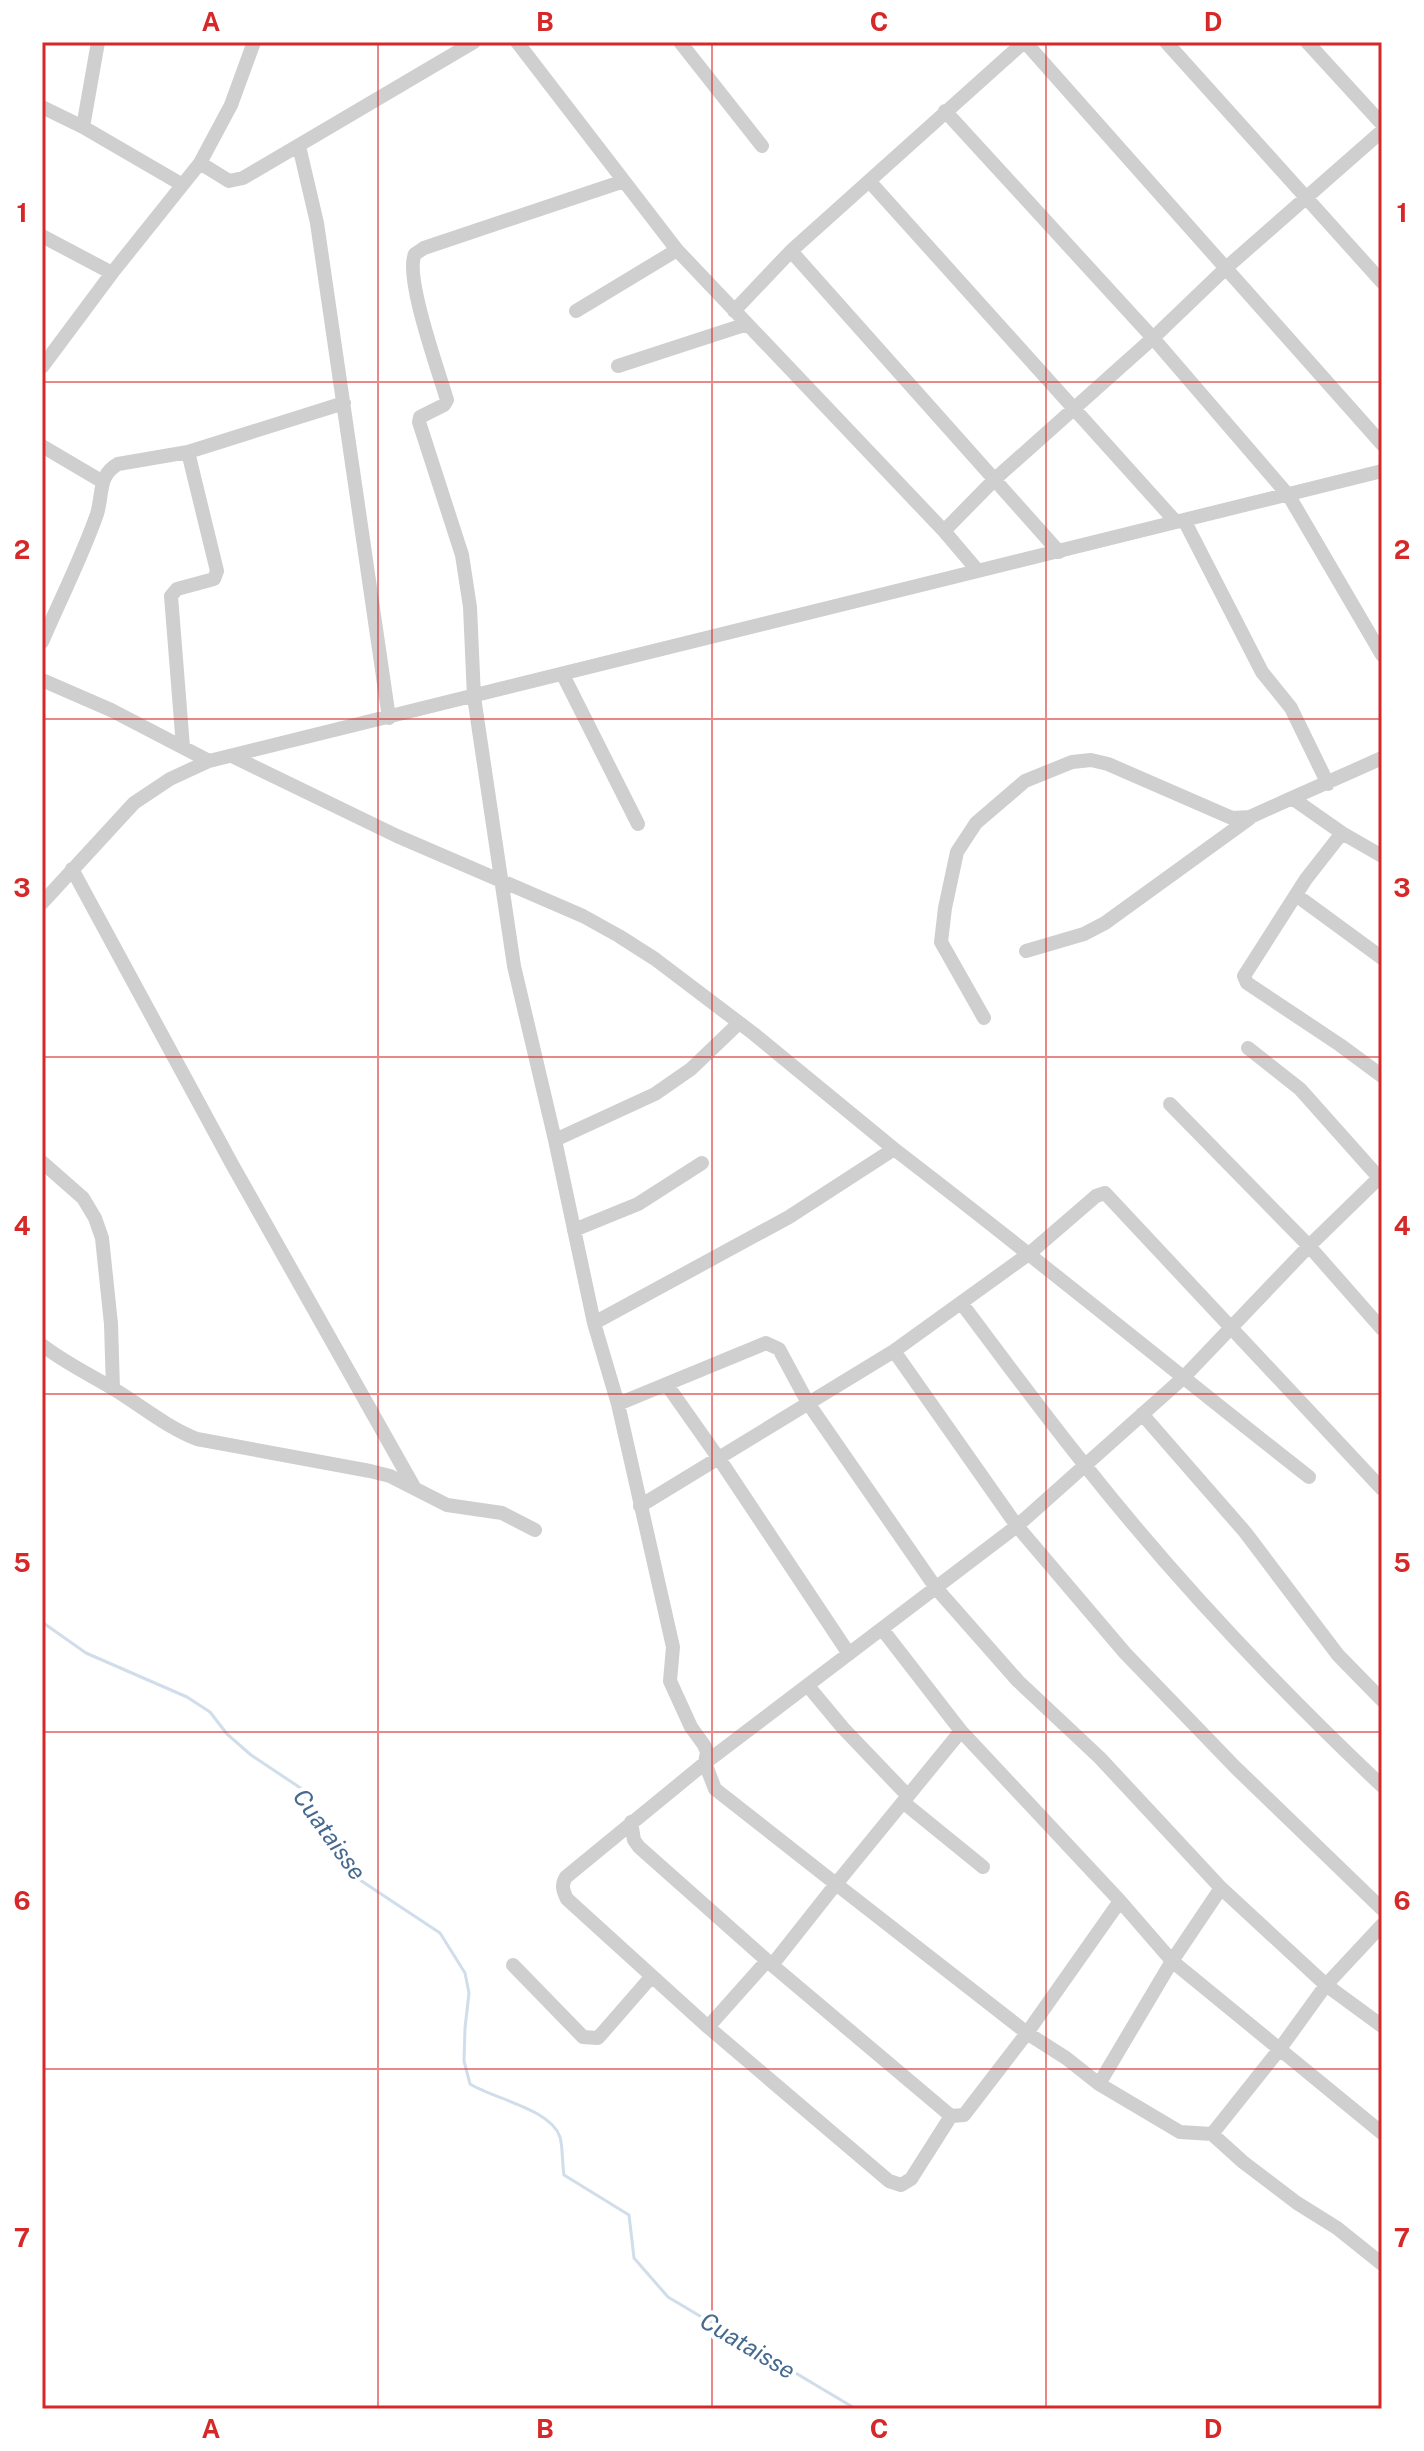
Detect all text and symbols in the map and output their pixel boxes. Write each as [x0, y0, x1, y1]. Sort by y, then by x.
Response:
text: A [202, 6, 221, 37]
text: B [536, 6, 554, 37]
text: C [870, 6, 888, 37]
text: D [1204, 6, 1222, 37]
text: 1 [16, 197, 28, 228]
text: 1 [1396, 197, 1408, 228]
text: 2 [14, 534, 30, 565]
text: 2 [1394, 534, 1410, 565]
text: 3 [13, 872, 31, 903]
text: 3 [1393, 872, 1411, 903]
text: 4 [13, 1210, 31, 1241]
text: 4 [1393, 1210, 1411, 1241]
text: 5 [13, 1547, 31, 1578]
text: 5 [1393, 1547, 1411, 1578]
water label: Cuataisse [288, 1783, 372, 1885]
text: 6 [13, 1885, 31, 1916]
text: 6 [1393, 1885, 1411, 1916]
text: 7 [14, 2222, 30, 2253]
text: 7 [1394, 2222, 1410, 2253]
water label: Cuataisse [695, 2306, 801, 2384]
text: A [202, 2413, 221, 2444]
text: B [536, 2413, 554, 2444]
text: C [870, 2413, 888, 2444]
text: D [1204, 2413, 1222, 2444]

